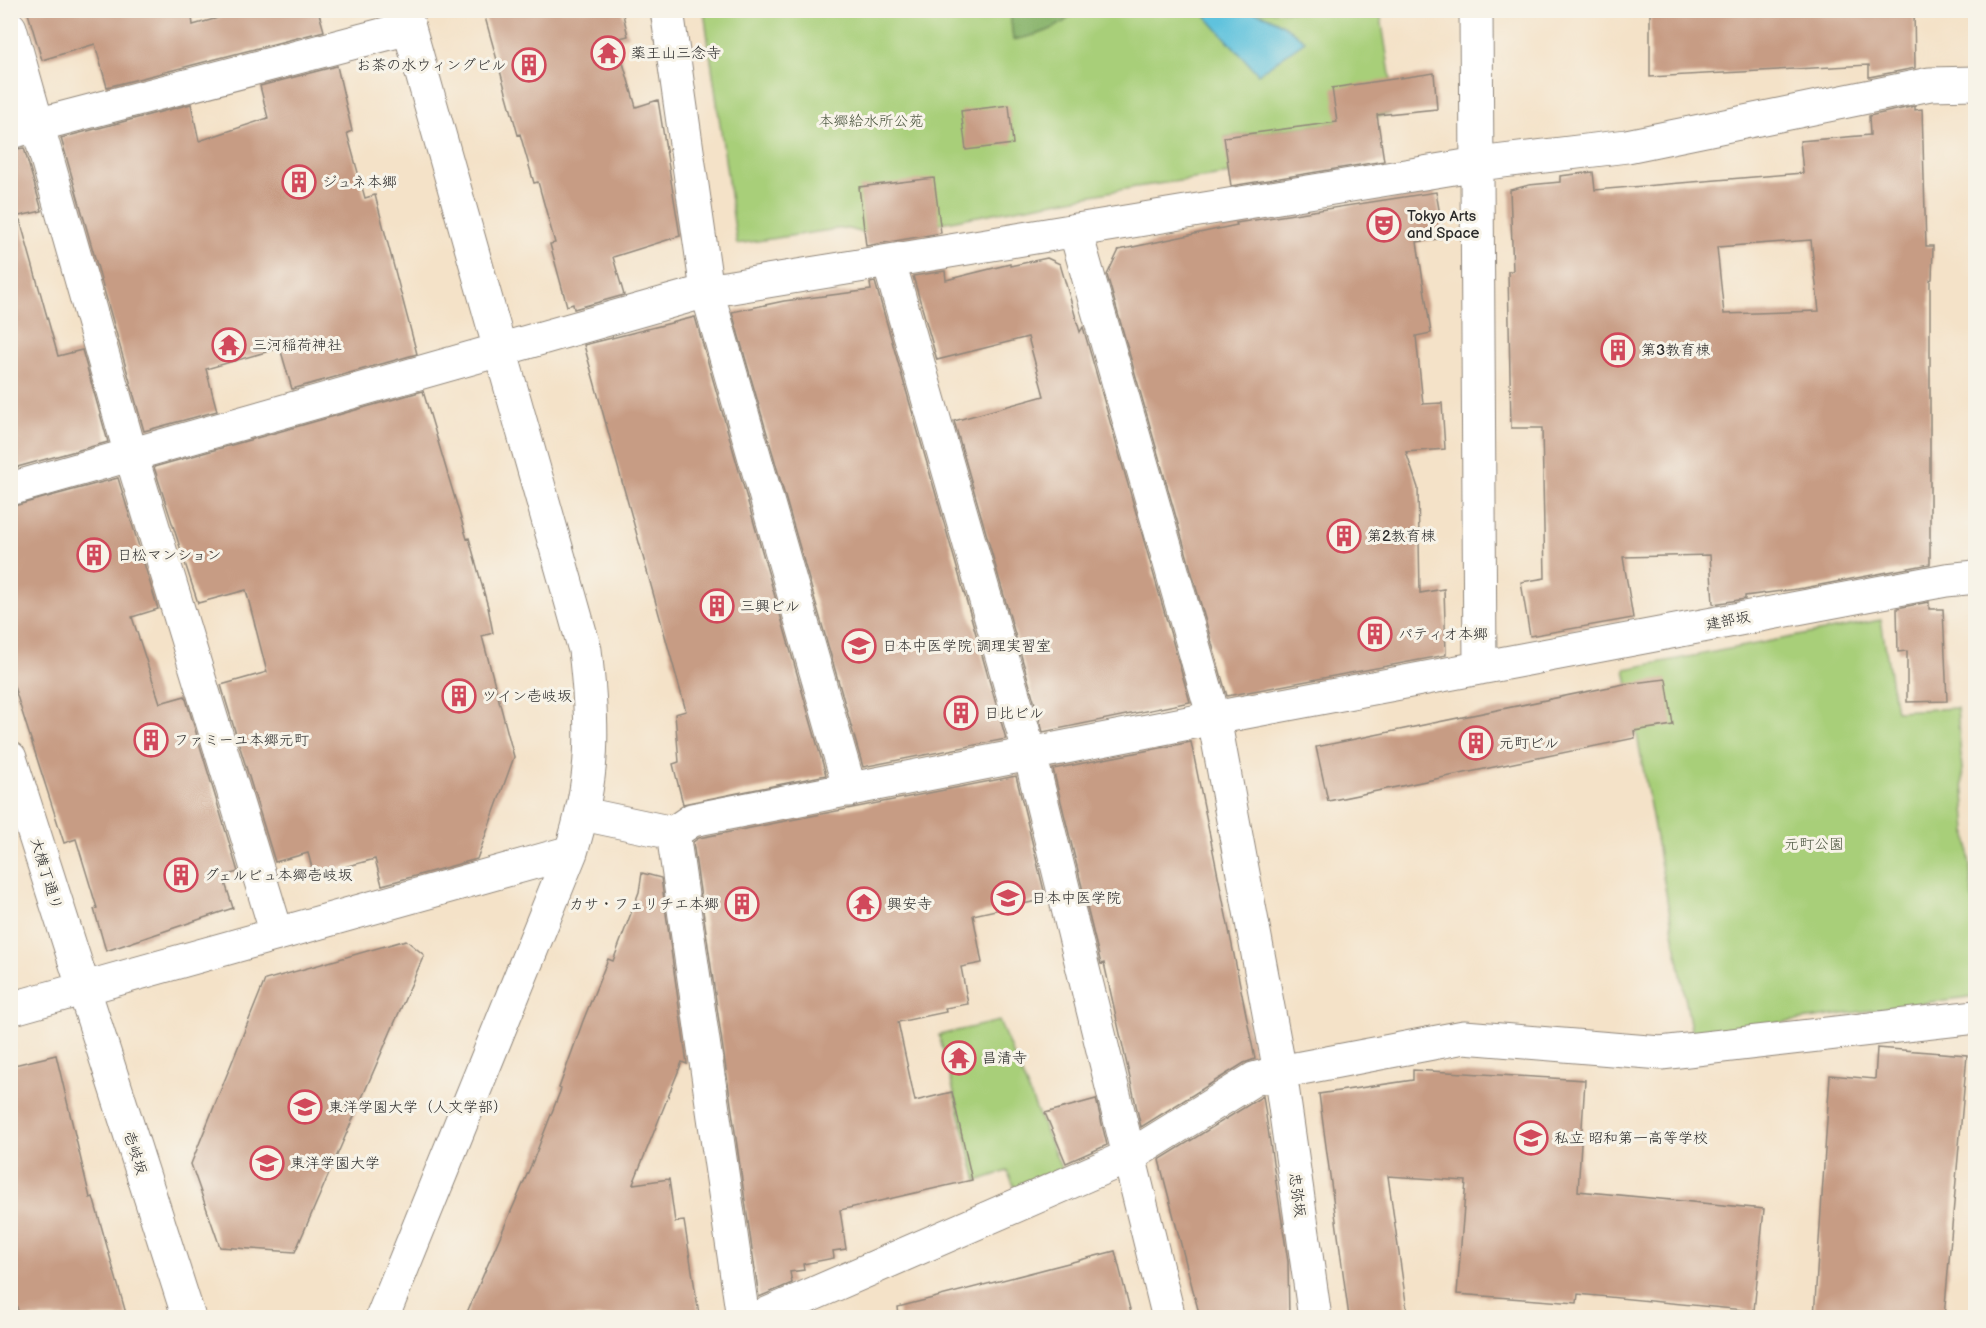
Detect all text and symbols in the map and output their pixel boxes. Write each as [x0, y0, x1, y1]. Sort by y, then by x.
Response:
temple icon: 薬王山三念寺 [590, 35, 626, 71]
place label: 薬王山三念寺 [631, 44, 721, 63]
building icon: お茶の水ウィングビル [511, 47, 547, 83]
place label: お茶の水ウィングビル [356, 56, 506, 75]
park label: 本郷給水所公苑 [818, 112, 924, 131]
building icon: ジュネ本郷 [281, 164, 317, 200]
place label: ジュネ本郷 [322, 173, 397, 192]
theatre icon: Tokyo Arts and Space [1366, 207, 1402, 243]
place label: Tokyo Arts and Space [1407, 207, 1480, 243]
temple icon: 三河稲荷神社 [211, 327, 247, 363]
building icon: 第3教育棟 [1600, 332, 1636, 368]
place label: 三河稲荷神社 [252, 336, 342, 355]
place label: 第3教育棟 [1641, 341, 1710, 360]
building icon: 第2教育棟 [1326, 518, 1362, 554]
place label: 第2教育棟 [1367, 527, 1436, 546]
building icon: 日松マンション [76, 537, 112, 573]
place label: 日松マンション [117, 546, 221, 565]
building icon: 三興ビル [699, 588, 735, 624]
place label: 三興ビル [740, 597, 800, 616]
street label: 建部坂 [1704, 607, 1752, 635]
building icon: パティオ本郷 [1357, 616, 1393, 652]
place label: パティオ本郷 [1398, 625, 1488, 644]
school or university icon: 日本中医学院 調理実習室 [841, 628, 877, 664]
place label: 日本中医学院 調理実習室 [882, 637, 1051, 656]
building icon: ツイン壱岐坂 [441, 678, 477, 714]
place label: ツイン壱岐坂 [482, 687, 572, 706]
building icon: 日比ビル [943, 695, 979, 731]
place label: 日比ビル [984, 704, 1044, 723]
building icon: ファミーユ本郷元町 [133, 722, 169, 758]
building icon: 元町ビル [1458, 725, 1494, 761]
place label: ファミーユ本郷元町 [174, 731, 310, 750]
place label: 元町ビル [1499, 734, 1559, 753]
street label: 大横丁通り [26, 835, 66, 913]
park label: 元町公園 [1784, 835, 1844, 854]
building icon: グェルビュ本郷壱岐坂 [163, 857, 199, 893]
place label: グェルビュ本郷壱岐坂 [204, 866, 353, 885]
school or university icon: 日本中医学院 [990, 880, 1026, 916]
building icon: カサ・フェリチエ本郷 [724, 886, 760, 922]
temple icon: 興安寺 [846, 886, 882, 922]
place label: 日本中医学院 [1031, 889, 1121, 908]
place label: カサ・フェリチエ本郷 [569, 895, 719, 914]
place label: 興安寺 [887, 895, 932, 914]
temple icon: 昌清寺 [941, 1040, 977, 1076]
place label: 昌清寺 [982, 1049, 1027, 1068]
school or university icon: 東洋学園大学（人文学部） [287, 1089, 323, 1125]
place label: 東洋学園大学（人文学部） [328, 1098, 508, 1117]
school or university icon: 私立 昭和第一高等学校 [1513, 1120, 1549, 1156]
street label: 壱岐坂 [119, 1129, 151, 1177]
place label: 私立 昭和第一高等学校 [1554, 1129, 1708, 1148]
school or university icon: 東洋学園大学 [249, 1145, 285, 1181]
place label: 東洋学園大学 [290, 1154, 380, 1173]
street label: 忠弥坂 [1284, 1171, 1310, 1219]

